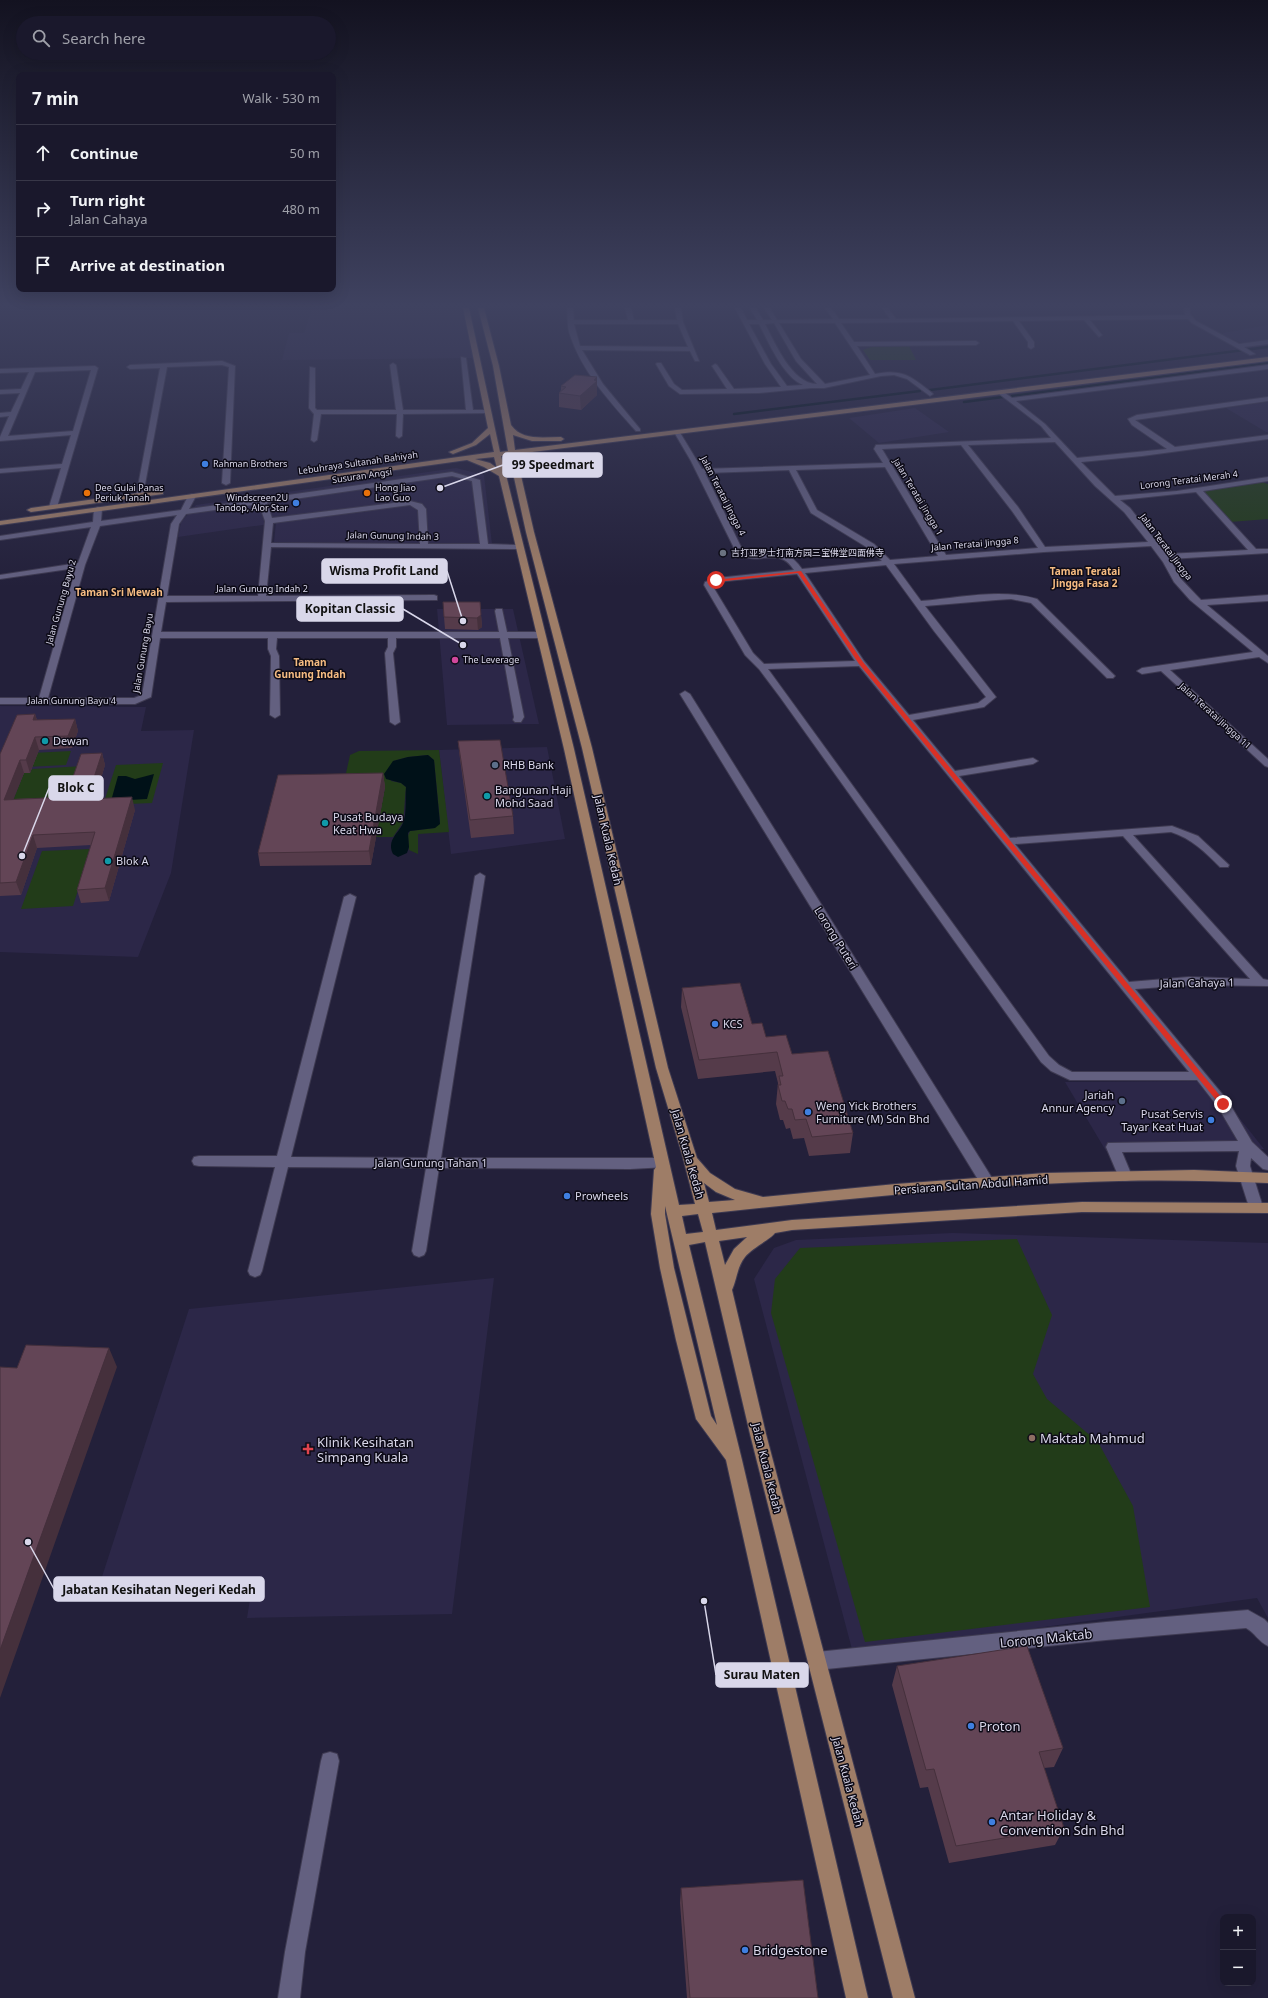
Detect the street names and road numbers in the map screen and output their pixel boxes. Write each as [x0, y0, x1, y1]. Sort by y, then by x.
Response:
street label: Lebuhraya Sultanah Bahiyah [297, 448, 419, 477]
street label: Jalan Teratai Jingga 4 [697, 453, 749, 538]
street label: Jalan Teratai Jingga 1 [890, 455, 947, 538]
street label: Susuran Angsi [331, 465, 393, 486]
street label: Lorong Teratai Merah 4 [1139, 467, 1239, 492]
street label: Jalan Teratai Jingga [1136, 510, 1196, 583]
street label: Jalan Gunung Indah 3 [346, 528, 439, 543]
street label: Jalan Teratai Jingga 8 [930, 533, 1019, 554]
street label: Jalan Gunung Bayu 2 [42, 558, 79, 647]
street label: Jalan Gunung Indah 2 [215, 582, 308, 595]
street label: Jalan Gunung Bayu [129, 612, 156, 695]
street label: Jalan Teratai Jingga 11 [1176, 679, 1254, 752]
street label: Jalan Gunung Bayu 4 [27, 694, 116, 707]
street label: Jalan Kuala Kedah [591, 792, 626, 887]
street label: Lorong Puteri [811, 904, 862, 972]
street label: Jalan Cahaya 1 [1158, 974, 1235, 991]
street label: Jalan Kuala Kedah [668, 1107, 708, 1200]
street label: Jalan Gunung Tahan 1 [374, 1155, 488, 1170]
street label: Persiaran Sultan Abdul Hamid [893, 1172, 1049, 1197]
street label: Jalan Kuala Kedah [749, 1420, 786, 1514]
street label: Lorong Maktab [999, 1624, 1093, 1652]
street label: Jalan Kuala Kedah [829, 1734, 868, 1828]

